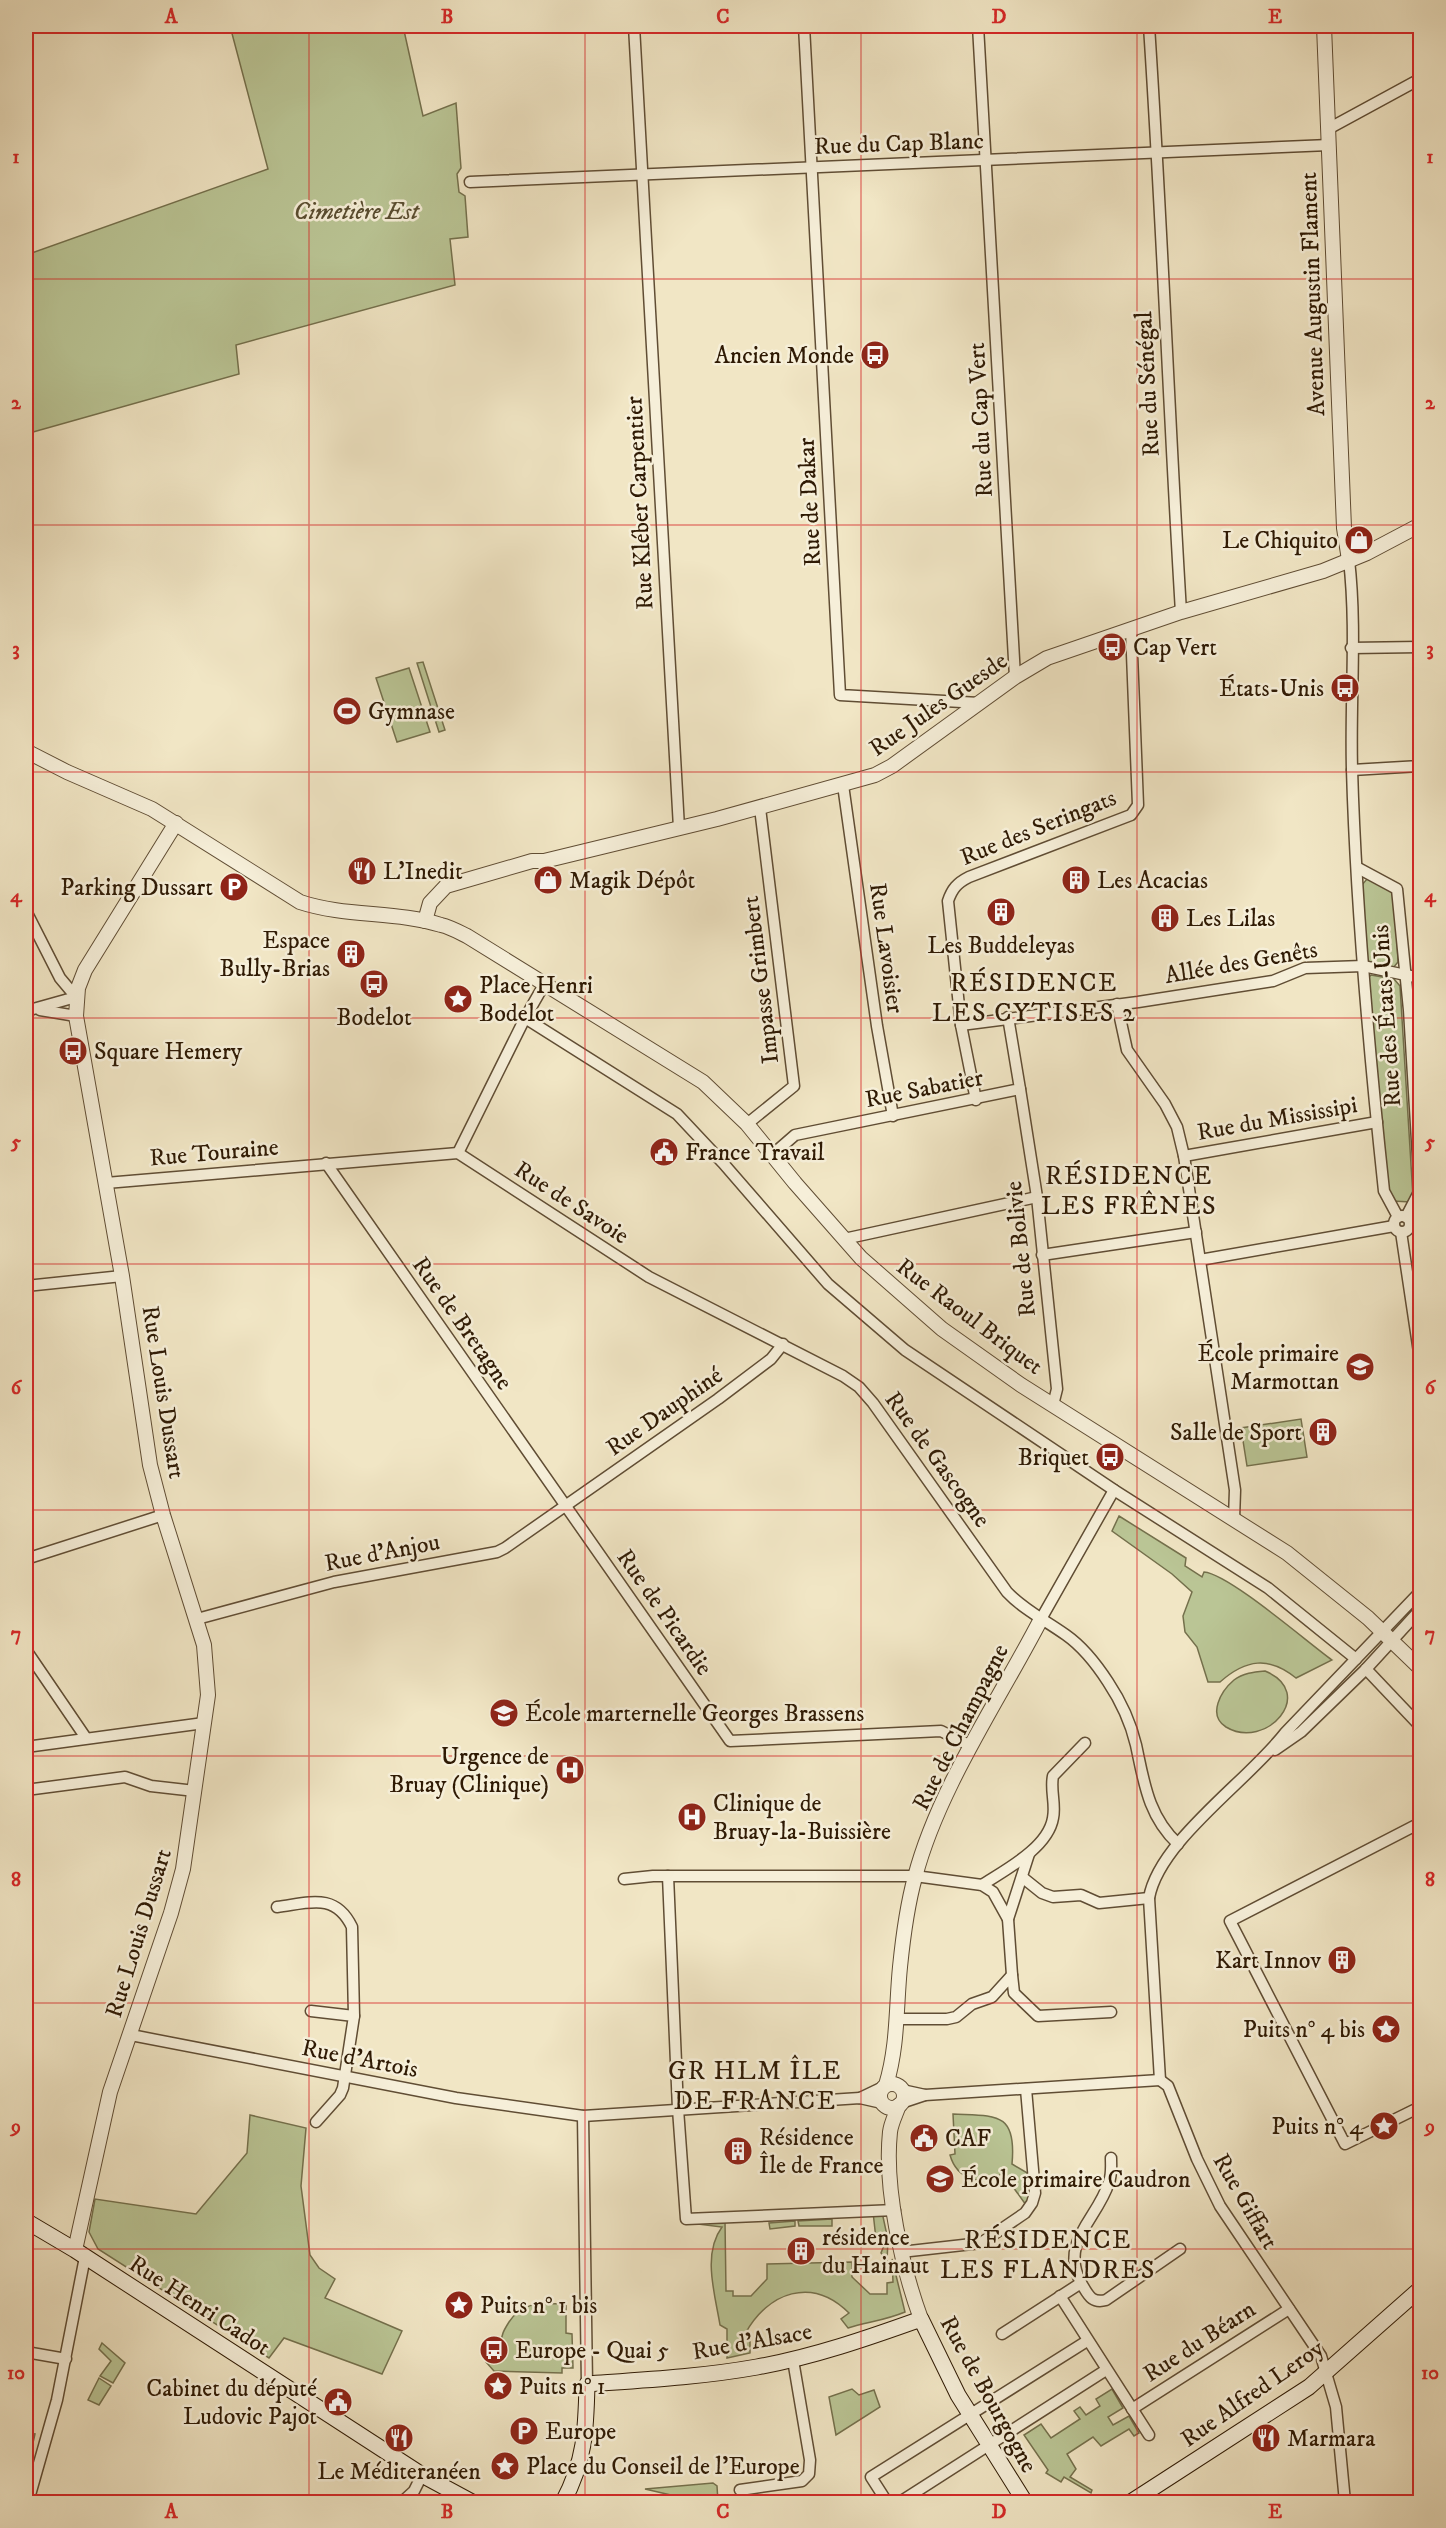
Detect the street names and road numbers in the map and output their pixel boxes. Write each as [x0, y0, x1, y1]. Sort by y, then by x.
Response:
street label: Rue du Cap Blanc [814, 126, 984, 162]
street label: Avenue Augustin Flament [1294, 171, 1332, 417]
street label: Rue du Sénégal [1129, 310, 1167, 457]
street label: Rue du Cap Vert [962, 341, 1000, 498]
street label: Rue Kléber Carpentier [619, 395, 661, 611]
street label: Rue de Dakar [792, 437, 828, 567]
street label: Rue Jules Guesde [864, 646, 1013, 764]
street label: Rue des Seringats [956, 783, 1121, 873]
street label: Rue Lavoisier [862, 881, 910, 1015]
street label: Impasse Grimbert [736, 894, 786, 1066]
street label: Rue des États-Unis [1366, 924, 1408, 1108]
street label: Allée des Genêts [1162, 935, 1320, 991]
street label: Rue Sabatier [863, 1063, 986, 1115]
street label: Rue du Mississipi [1195, 1090, 1360, 1148]
street label: Rue Touraine [148, 1132, 280, 1174]
street label: Rue de Savoie [509, 1155, 634, 1251]
street label: Rue de Bolivie [999, 1179, 1043, 1318]
street label: Rue de Bretagne [405, 1251, 519, 1396]
street label: Rue Raoul Briquet [890, 1252, 1049, 1382]
street label: Rue Louis Dussart [135, 1303, 192, 1481]
street label: Rue Dauphiné [601, 1361, 729, 1463]
street label: Rue de Gascogne [878, 1386, 997, 1533]
street label: Rue d'Anjou [322, 1527, 442, 1579]
street label: Rue de Picardie [610, 1544, 719, 1682]
street label: Rue de Champagne [906, 1639, 1016, 1816]
street label: Rue Louis Dussart [99, 1845, 179, 2021]
street label: Rue d'Artois [299, 2033, 420, 2085]
street label: Rue Giffart [1206, 2148, 1285, 2255]
street label: Rue Henri Cadot [123, 2249, 276, 2363]
street label: Rue du Béarn [1138, 2294, 1262, 2389]
street label: Rue de Bourgogne [933, 2311, 1044, 2478]
street label: Rue d'Alsace [690, 2317, 814, 2367]
street label: Rue Alfred Leroy [1175, 2333, 1330, 2454]

